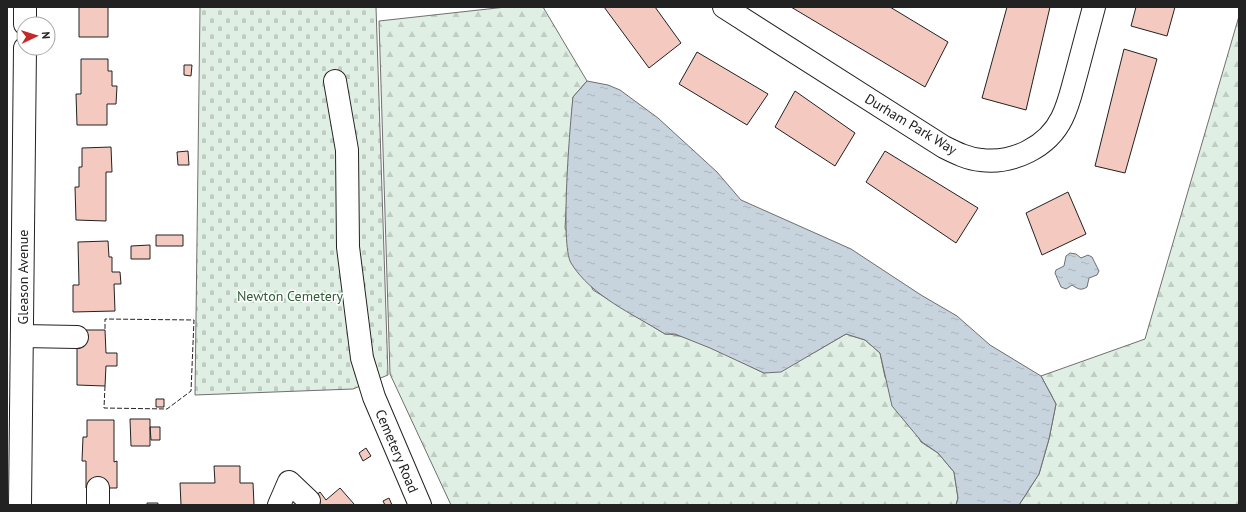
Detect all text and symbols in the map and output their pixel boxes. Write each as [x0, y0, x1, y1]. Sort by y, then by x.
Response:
north arrow [16, 16, 56, 56]
text: N [39, 31, 53, 39]
street label: Durham Park Way [862, 89, 961, 159]
street label: Gleason Avenue [14, 230, 32, 324]
park label: Newton Cemetery [237, 287, 344, 305]
street label: Cemetery Road [371, 407, 423, 495]

